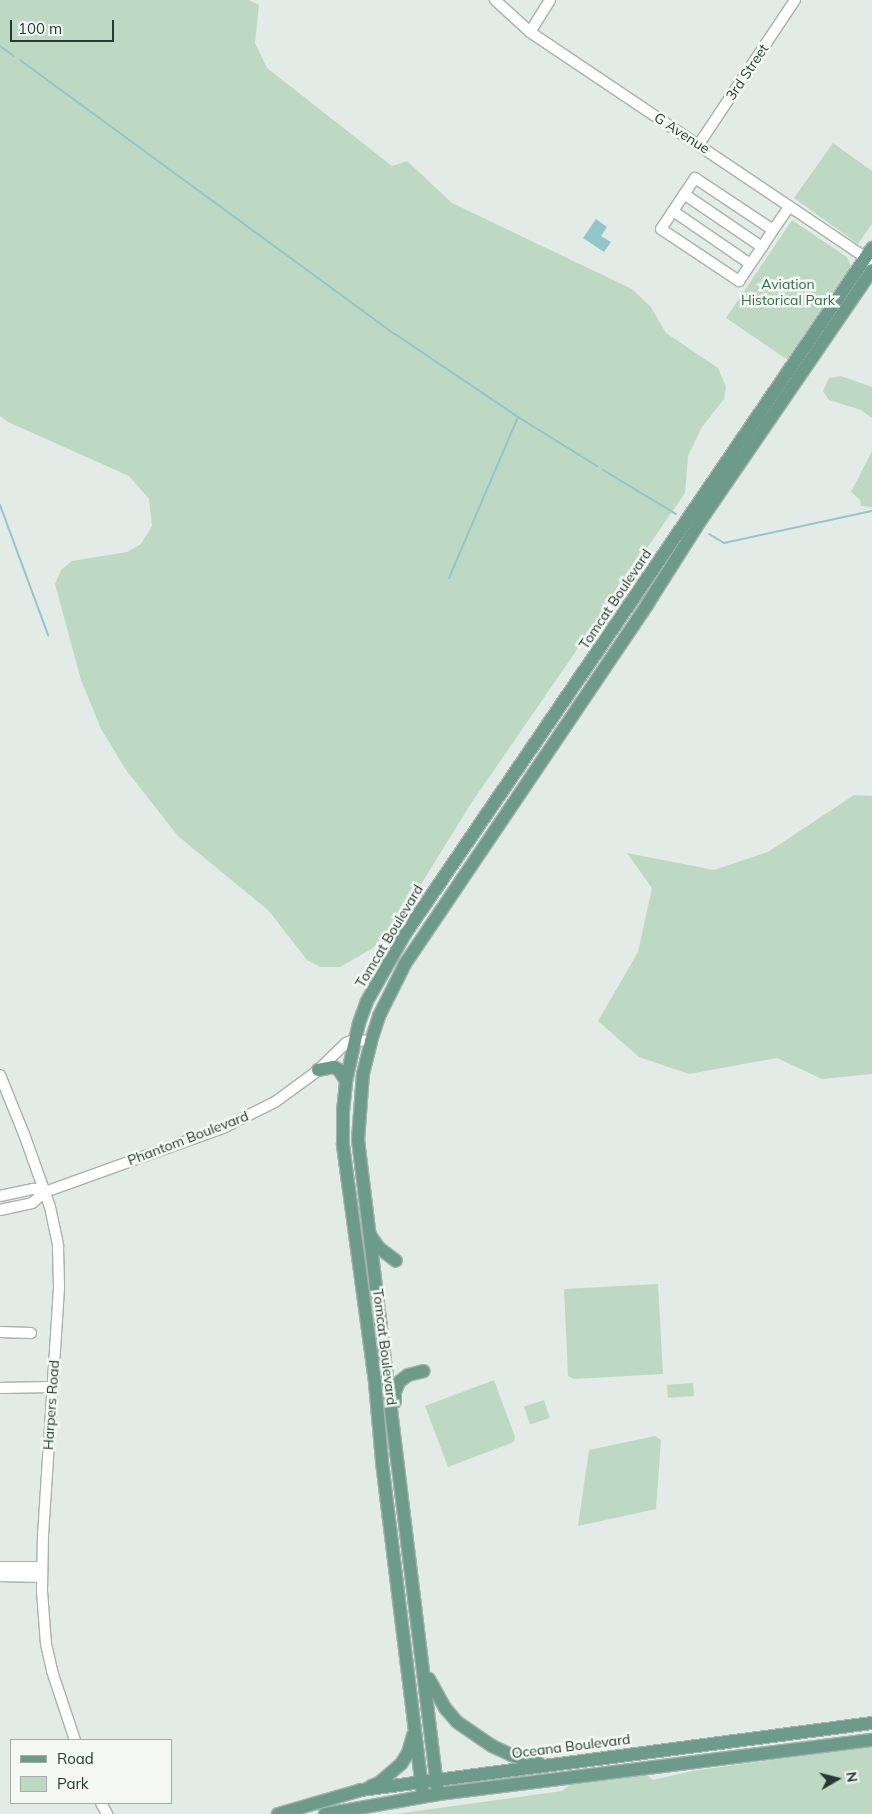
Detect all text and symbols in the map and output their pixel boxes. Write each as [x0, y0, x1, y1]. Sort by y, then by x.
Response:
scale bar [12, 10, 116, 42]
text: 100 m [18, 19, 62, 38]
street label: 3rd Street [722, 41, 772, 103]
street label: G Avenue [651, 109, 713, 157]
park label: Aviation Historical Park [741, 276, 835, 308]
street label: Tomcat Boulevard [575, 546, 655, 652]
street label: Tomcat Boulevard [352, 882, 426, 990]
street label: Phantom Boulevard [125, 1107, 251, 1169]
street label: Tomcat Boulevard [370, 1288, 400, 1406]
street label: Harpers Road [39, 1359, 63, 1451]
street label: Oceana Boulevard [511, 1730, 631, 1762]
legend [10, 1739, 172, 1804]
text: Road [57, 1749, 94, 1768]
north arrow [812, 1754, 862, 1804]
text: N [842, 1770, 862, 1783]
text: Park [57, 1774, 89, 1793]

